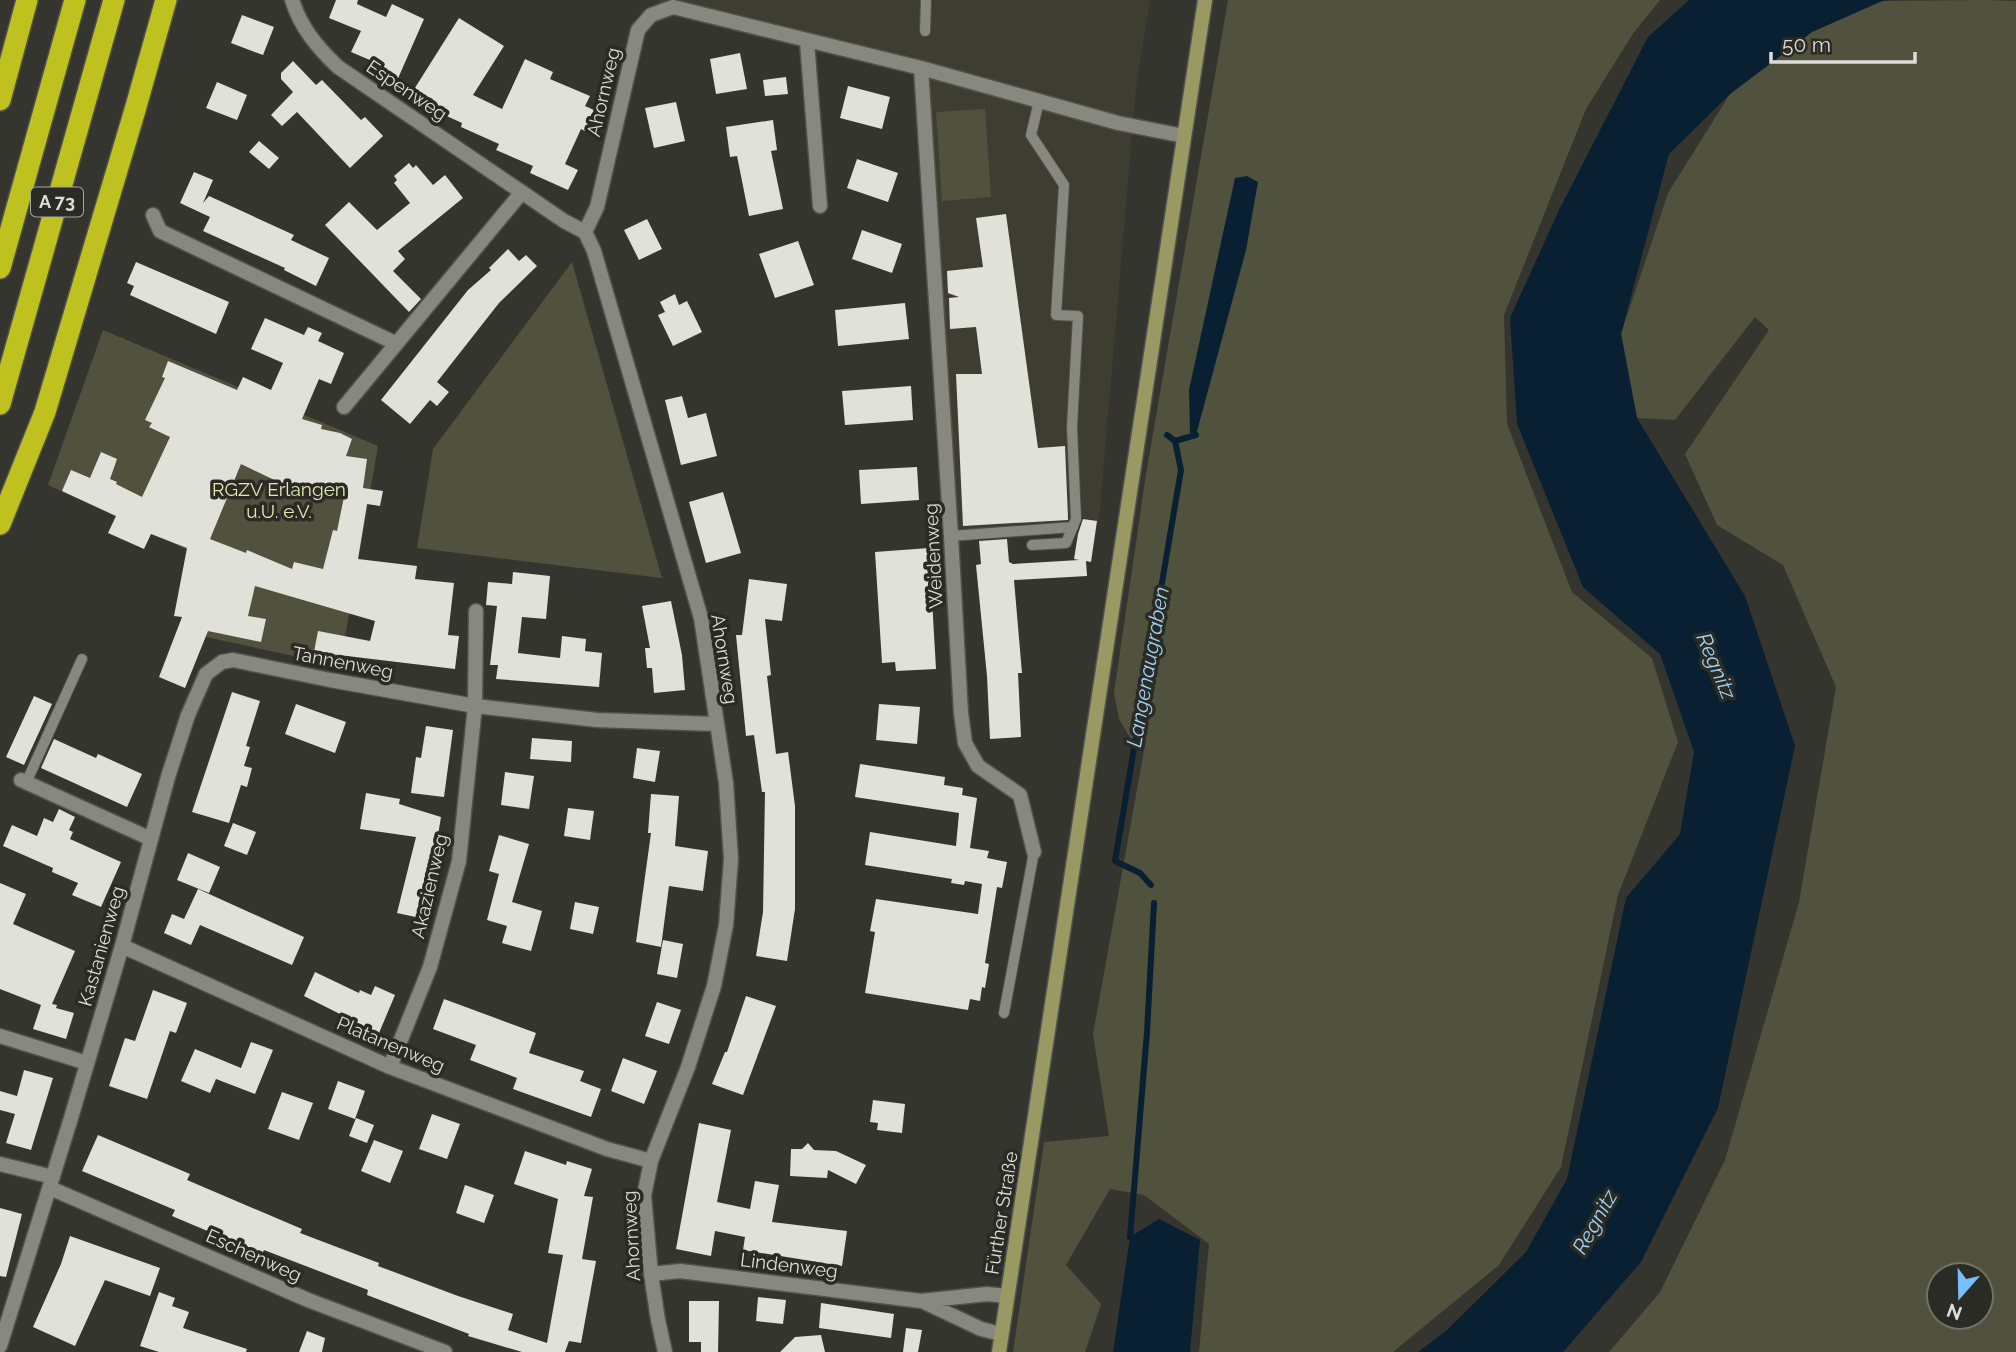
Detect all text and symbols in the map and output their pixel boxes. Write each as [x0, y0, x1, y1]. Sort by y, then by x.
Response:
scale bar [1771, 21, 1914, 65]
text: 50 m [1782, 32, 1831, 57]
street label: Ahornweg [582, 45, 624, 139]
street label: Espenweg [363, 55, 451, 125]
road number: A 73 [31, 188, 83, 216]
park label: RGZV Erlangen u.U. e.V. [212, 478, 346, 522]
street label: Weidenweg [919, 503, 947, 609]
water label: Langenaugraben [1121, 585, 1174, 749]
street label: Ahornweg [707, 612, 743, 706]
water label: Regnitz [1691, 629, 1742, 704]
street label: Tannenweg [291, 641, 395, 683]
street label: Akazienweg [406, 832, 452, 940]
street label: Kastanienweg [73, 884, 129, 1008]
street label: Platanenweg [334, 1011, 448, 1077]
street label: Fürther Straße [980, 1150, 1022, 1276]
water label: Regnitz [1567, 1184, 1623, 1258]
street label: Ahornweg [618, 1190, 644, 1282]
street label: Eschenweg [203, 1224, 305, 1286]
street label: Lindenweg [739, 1248, 839, 1282]
north arrow [1925, 1261, 1995, 1331]
text: N [1944, 1299, 1965, 1325]

